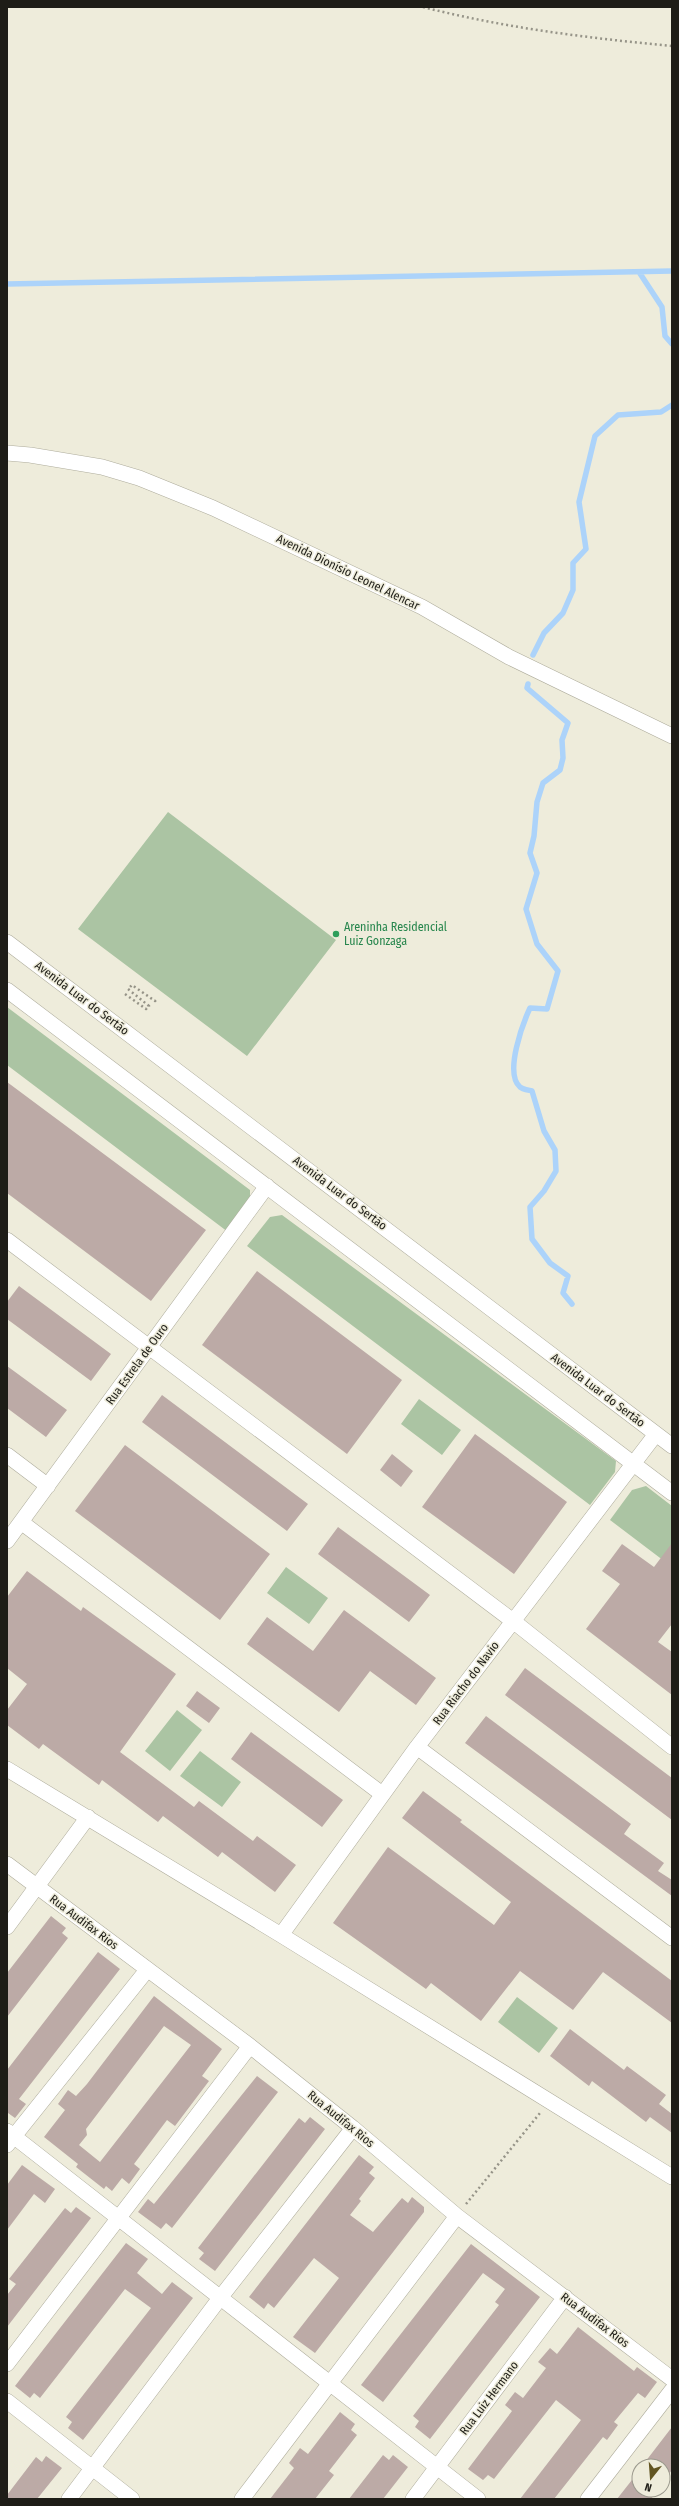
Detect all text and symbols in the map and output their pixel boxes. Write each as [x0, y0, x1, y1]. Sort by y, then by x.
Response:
street label: Avenida Dionísio Leonel Alencar [274, 531, 422, 613]
place label: Areninha Residencial Luiz Gonzaga [344, 920, 447, 948]
marker: Areninha Residencial Luiz Gonzaga [331, 929, 341, 939]
street label: Avenida Luar do Sertão [32, 958, 132, 1038]
street label: Avenida Luar do Sertão [290, 1153, 390, 1233]
street label: Rua Estrela de Ouro [103, 1321, 171, 1407]
street label: Avenida Luar do Sertão [548, 1350, 648, 1430]
street label: Rua Riacho do Navio [430, 1639, 502, 1727]
street label: Rua Audifax Rios [47, 1892, 121, 1952]
street label: Rua Audifax Rios [305, 2088, 377, 2150]
street label: Rua Audifax Rios [558, 2290, 632, 2350]
street label: Rua Luiz Hermano [457, 2358, 521, 2438]
north arrow [631, 2458, 671, 2498]
text: N [643, 2480, 653, 2494]

